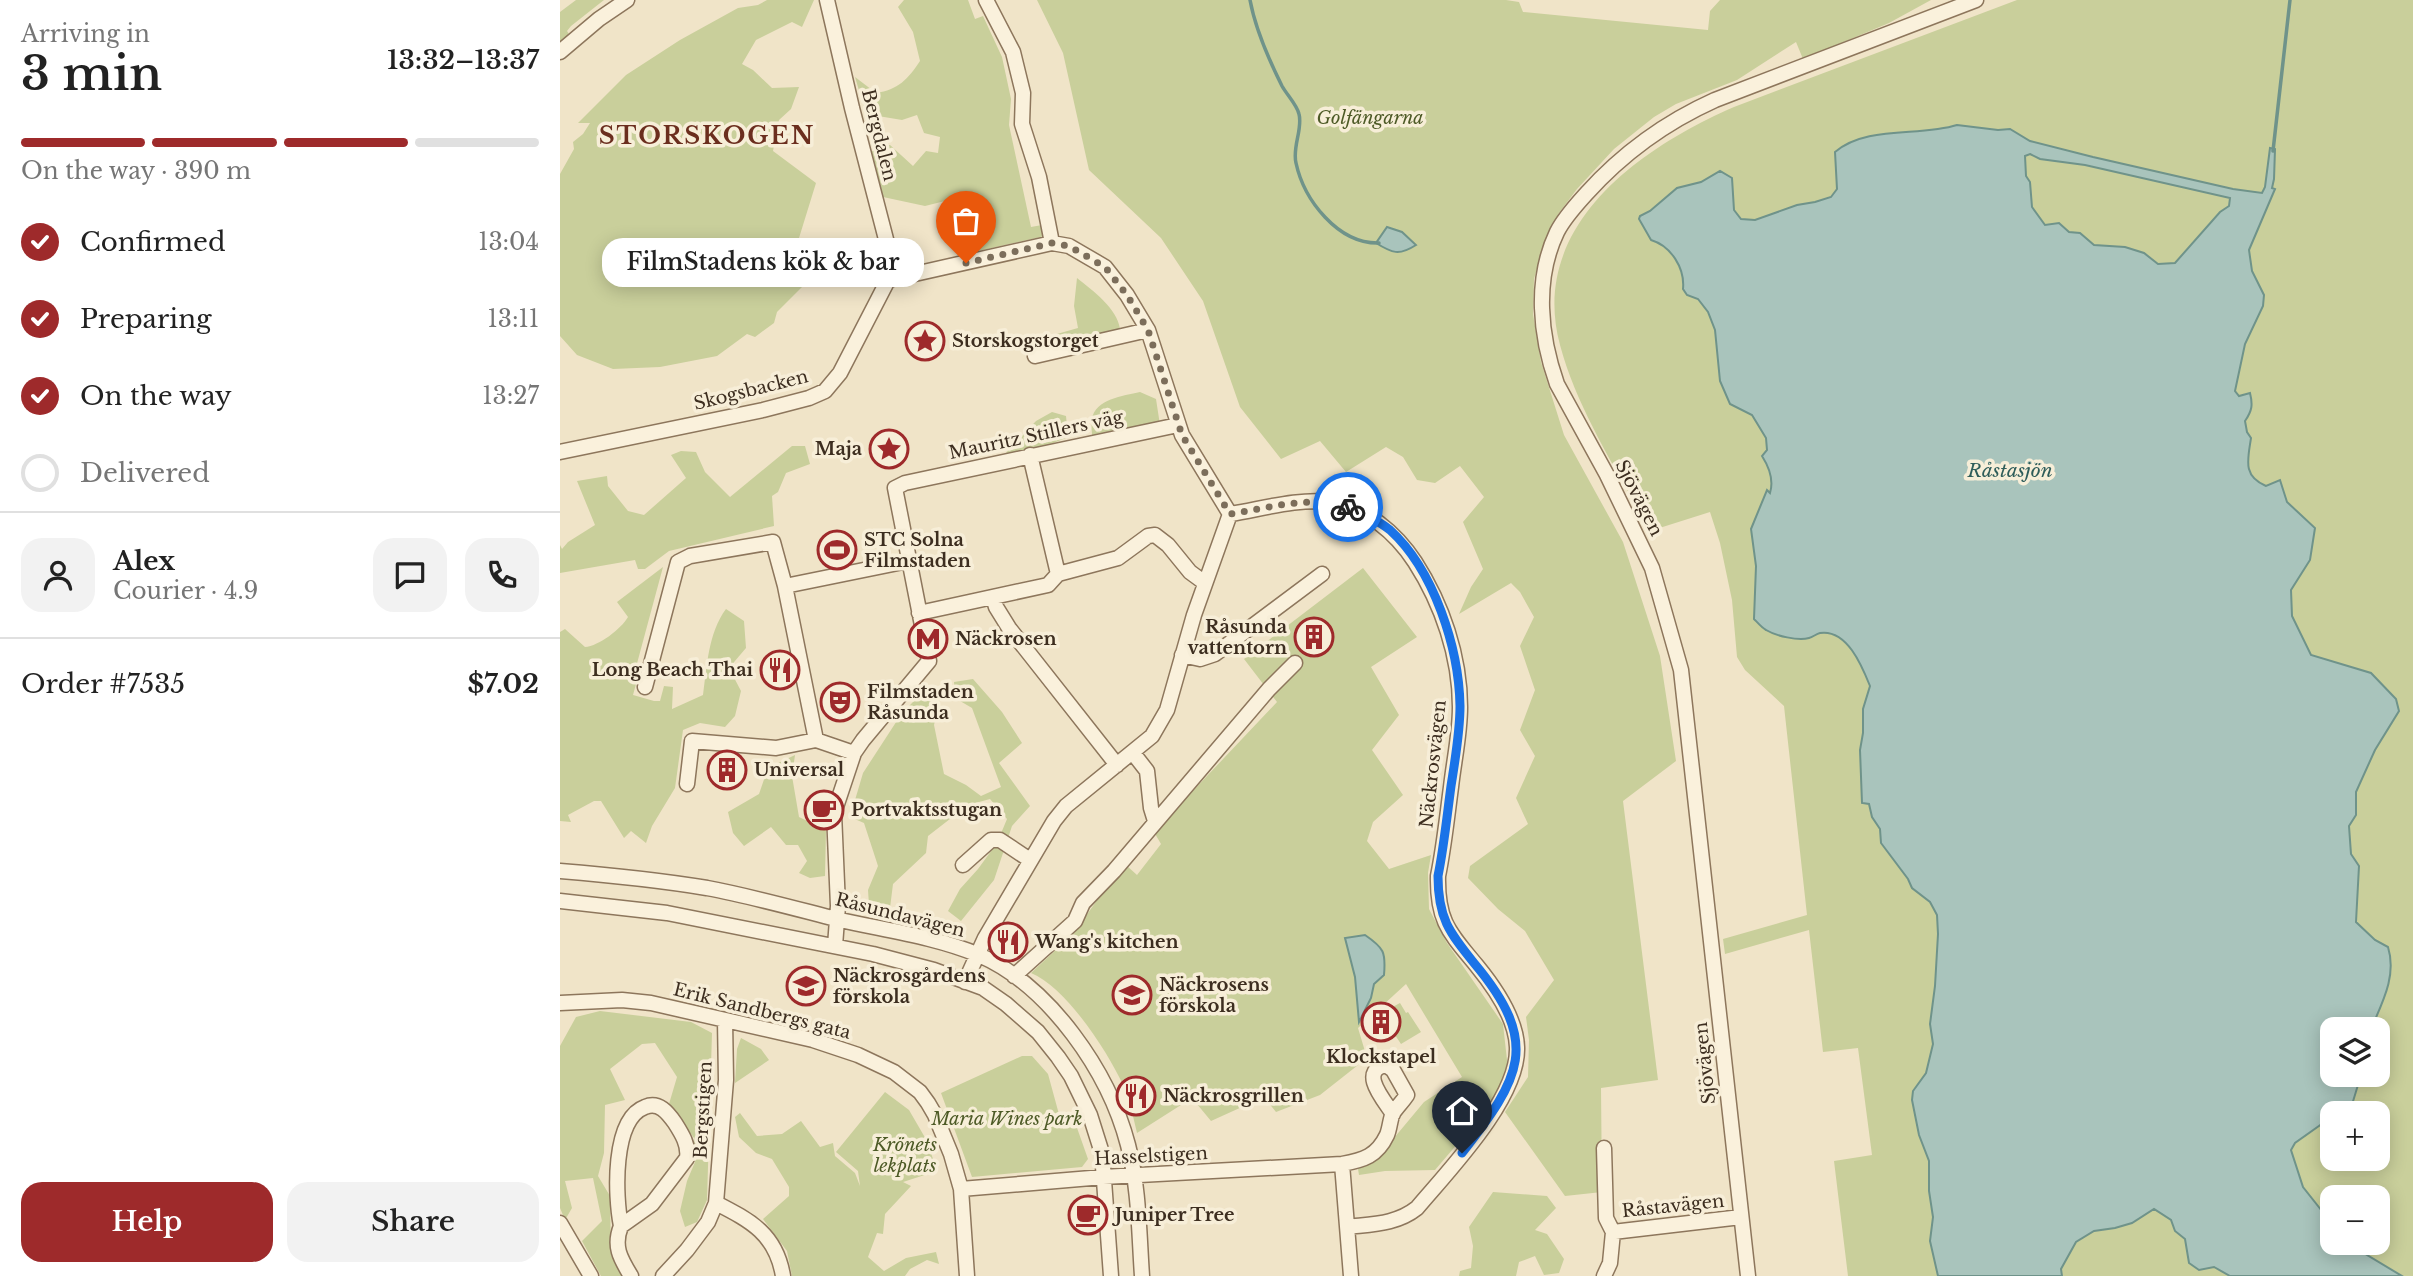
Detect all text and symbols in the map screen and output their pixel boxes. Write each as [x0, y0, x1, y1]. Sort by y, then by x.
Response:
text: Arriving in [21, 20, 150, 48]
text: 13:32–13:37 [387, 44, 539, 76]
text: 3 min [21, 45, 162, 102]
street label: Bergdalen [857, 87, 901, 183]
park label: Golfängarna [1317, 107, 1424, 129]
district label: STORSKOGEN [599, 121, 815, 150]
text: On the way · 390 m [21, 157, 251, 185]
pin [936, 191, 996, 263]
icon: bag [947, 202, 985, 240]
icon: check [21, 223, 59, 261]
text: Confirmed [80, 226, 225, 258]
text: 13:04 [478, 228, 539, 256]
callout: FilmStadens kök & bar [602, 238, 924, 288]
text: FilmStadens kök & bar [626, 248, 900, 276]
icon: check [21, 300, 59, 338]
text: Preparing [80, 303, 212, 335]
text: 13:11 [488, 305, 539, 333]
place icon: Storskogstorget [904, 320, 946, 362]
place label: Storskogstorget [952, 330, 1099, 352]
street label: Skogsbacken [691, 365, 811, 415]
icon: check [21, 377, 59, 415]
text: On the way [80, 380, 232, 412]
text: 13:27 [482, 382, 539, 410]
street label: Mauritz Stillers väg [947, 406, 1125, 464]
place icon: Maja [868, 428, 910, 470]
place label: Maja [815, 438, 863, 460]
street label: Sjövägen [1610, 456, 1668, 540]
text: Delivered [80, 457, 210, 489]
water label: Råstasjön [1966, 459, 2053, 482]
courier [1313, 472, 1383, 542]
icon: bike [1329, 488, 1367, 526]
sports icon: STC Solna Filmstaden [816, 529, 858, 571]
place label: STC Solna Filmstaden [864, 529, 971, 572]
button: person [21, 538, 95, 612]
button: chat [373, 538, 447, 612]
button: phone [465, 538, 539, 612]
text: Alex [113, 545, 175, 577]
text: Courier · 4.9 [113, 577, 258, 605]
place label: Råsunda vattentorn [1187, 616, 1288, 659]
building icon: Råsunda vattentorn [1293, 616, 1335, 658]
metro station icon: Näckrosen [907, 618, 949, 660]
place label: Näckrosen [955, 628, 1057, 650]
restaurant icon: Long Beach Thai [759, 649, 801, 691]
place label: Long Beach Thai [592, 659, 754, 681]
text: Order #7535 [21, 668, 185, 700]
text: $7.02 [468, 668, 539, 700]
theatre icon: Filmstaden Råsunda [819, 681, 861, 723]
place label: Filmstaden Råsunda [867, 681, 974, 724]
street label: Näckrosvägen [1415, 699, 1451, 829]
building icon: Universal [706, 749, 748, 791]
place label: Universal [754, 759, 845, 781]
cafe icon: Portvaktsstugan [803, 789, 845, 831]
place label: Portvaktsstugan [851, 799, 1002, 821]
street label: Råsundavägen [833, 888, 967, 942]
restaurant icon: Wang's kitchen [987, 921, 1029, 963]
place label: Wang's kitchen [1034, 931, 1179, 953]
school or university icon: Näckrosgårdens förskola [785, 965, 827, 1007]
place label: Näckrosgårdens förskola [833, 965, 986, 1008]
school or university icon: Näckrosens förskola [1111, 974, 1153, 1016]
place label: Näckrosens förskola [1159, 974, 1269, 1017]
street label: Erik Sandbergs gata [671, 978, 853, 1044]
building icon: Klockstapel [1360, 1001, 1402, 1043]
map controls [2320, 1017, 2390, 1255]
button: layers [2320, 1017, 2390, 1087]
street label: Sjövägen [1690, 1021, 1720, 1105]
place label: Klockstapel [1326, 1046, 1437, 1068]
street label: Bergstigen [689, 1060, 717, 1160]
restaurant icon: Näckrosgrillen [1115, 1075, 1157, 1117]
pin [1432, 1081, 1492, 1153]
place label: Näckrosgrillen [1163, 1085, 1304, 1107]
icon: home [1443, 1092, 1481, 1130]
button: + [2320, 1101, 2390, 1171]
park label: Maria Wines park [931, 1108, 1082, 1130]
park label: Krönets lekplats [872, 1134, 937, 1177]
street label: Hasselstigen [1094, 1142, 1208, 1170]
button: Help [21, 1182, 273, 1262]
button: Share [287, 1182, 539, 1262]
button: − [2320, 1185, 2390, 1255]
street label: Råstavägen [1621, 1190, 1725, 1222]
cafe icon: Juniper Tree [1067, 1194, 1109, 1236]
place label: Juniper Tree [1111, 1204, 1235, 1226]

